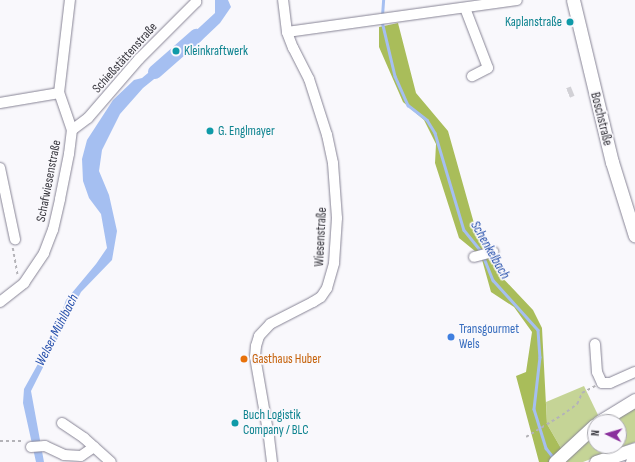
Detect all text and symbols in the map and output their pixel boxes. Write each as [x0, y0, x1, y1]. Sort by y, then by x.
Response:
place label: Kaplanstraße [505, 14, 562, 30]
marker: Kaplanstraße [565, 17, 575, 27]
street label: Schießstättenstraße [89, 20, 161, 96]
place label: Kleinkraftwerk [184, 43, 248, 59]
marker: Kleinkraftwerk [171, 46, 181, 56]
street label: Boschstraße [587, 91, 615, 147]
place label: G. Englmayer [218, 123, 275, 139]
marker: G. Englmayer [205, 126, 215, 136]
street label: Schafwiesenstraße [33, 139, 65, 223]
street label: Wiesenstraße [312, 207, 330, 267]
water label: Schenkelbach [467, 218, 513, 282]
water label: Welser Mühlbach [32, 291, 82, 369]
place label: Transgourmet Wels [459, 322, 519, 353]
marker: Transgourmet Wels [446, 332, 456, 342]
place label: Gasthaus Huber [252, 351, 321, 367]
marker: Gasthaus Huber [239, 354, 249, 364]
place label: Buch Logistik Company / BLC [243, 408, 308, 439]
north arrow [587, 414, 627, 454]
marker: Buch Logistik Company / BLC [230, 418, 240, 428]
text: N [589, 430, 602, 436]

